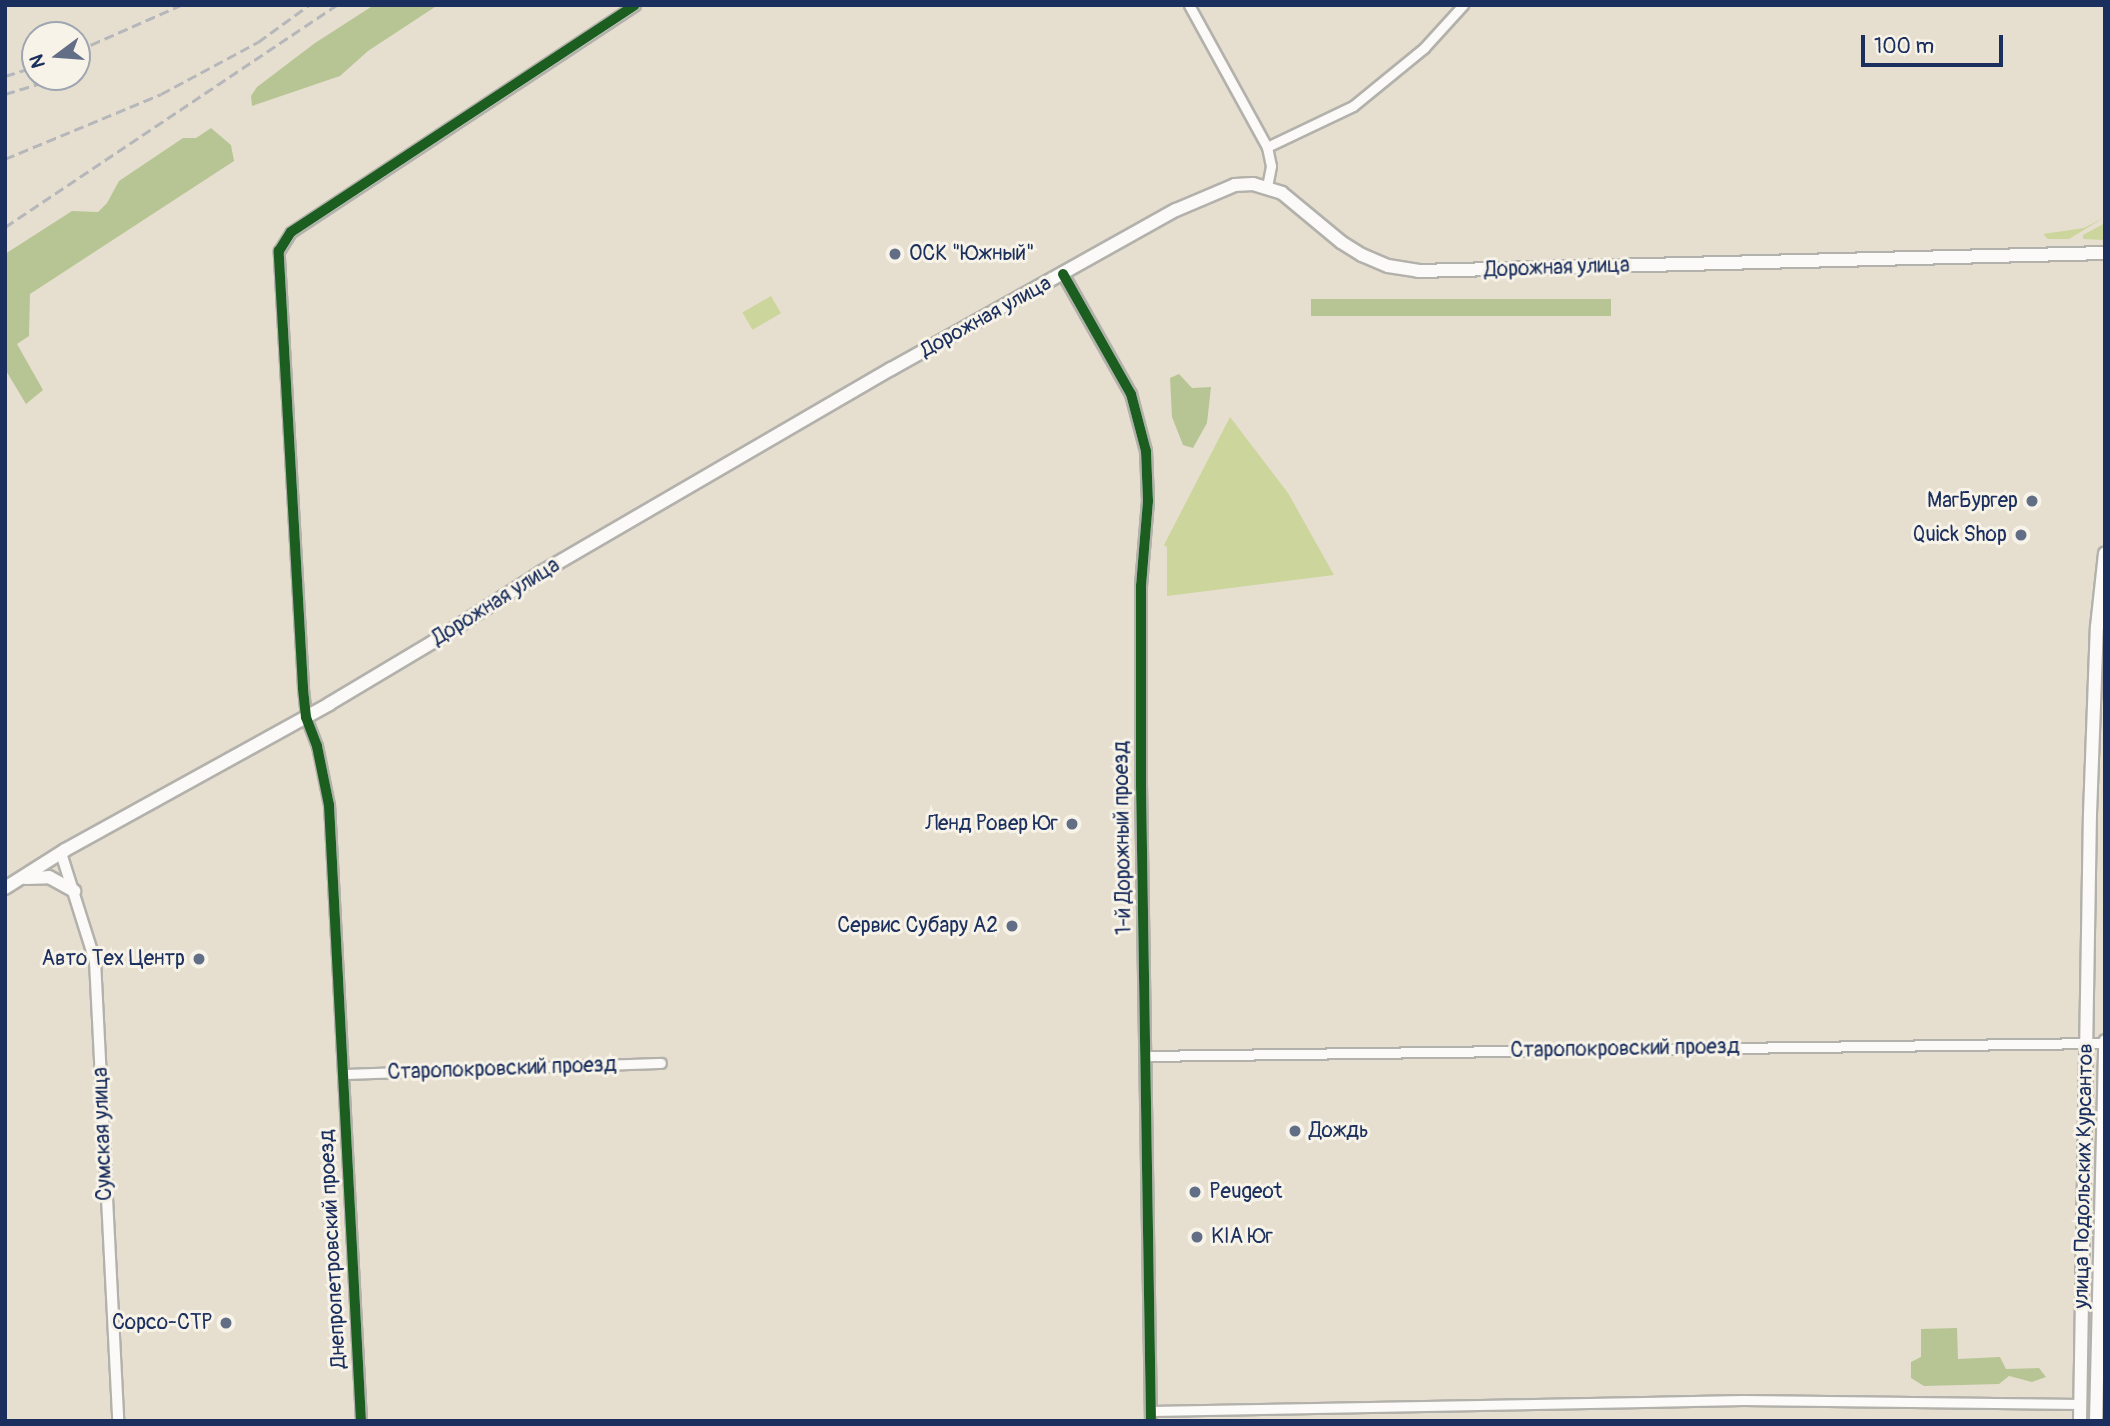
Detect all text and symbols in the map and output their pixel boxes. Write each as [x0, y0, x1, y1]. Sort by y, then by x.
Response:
north arrow [21, 21, 91, 91]
scale bar [1865, 21, 2007, 65]
text: 100 m [1874, 33, 1934, 60]
text: N [24, 52, 51, 71]
place label: ОСК "Южный" [909, 241, 1035, 267]
marker: ОСК "Южный" [887, 246, 903, 262]
street label: Дорожная улица [1484, 253, 1630, 283]
street label: Дорожная улица [916, 271, 1056, 363]
place label: МагБургер [1927, 488, 2018, 514]
marker: МагБургер [2024, 493, 2040, 509]
place label: Quick Shop [1912, 522, 2007, 548]
marker: Quick Shop [2013, 527, 2029, 543]
street label: Дорожная улица [428, 553, 564, 651]
street label: 1-й Дорожный проезд [1109, 741, 1137, 935]
place label: Ленд Ровер Юг [925, 811, 1058, 837]
marker: Ленд Ровер Юг [1064, 816, 1080, 832]
place label: Сервис Субару А2 [837, 913, 998, 939]
marker: Сервис Субару А2 [1004, 918, 1020, 934]
place label: Авто Тех Центр [41, 946, 185, 972]
marker: Авто Тех Центр [191, 951, 207, 967]
street label: Старопокровский проезд [1510, 1034, 1740, 1064]
street label: улица Подольских Курсантов [2069, 1043, 2099, 1309]
street label: Старопокровский проезд [387, 1052, 617, 1086]
street label: Сумская улица [88, 1067, 118, 1201]
place label: Дождь [1309, 1118, 1369, 1144]
marker: Дождь [1287, 1123, 1303, 1139]
street label: Днепропетровский проезд [314, 1129, 352, 1369]
place label: Peugeot [1209, 1179, 1282, 1205]
marker: Peugeot [1187, 1184, 1203, 1200]
place label: KIA Юг [1211, 1224, 1273, 1250]
marker: KIA Юг [1189, 1229, 1205, 1245]
place label: Сорсо-СТР [112, 1310, 212, 1336]
marker: Сорсо-СТР [218, 1315, 234, 1331]

